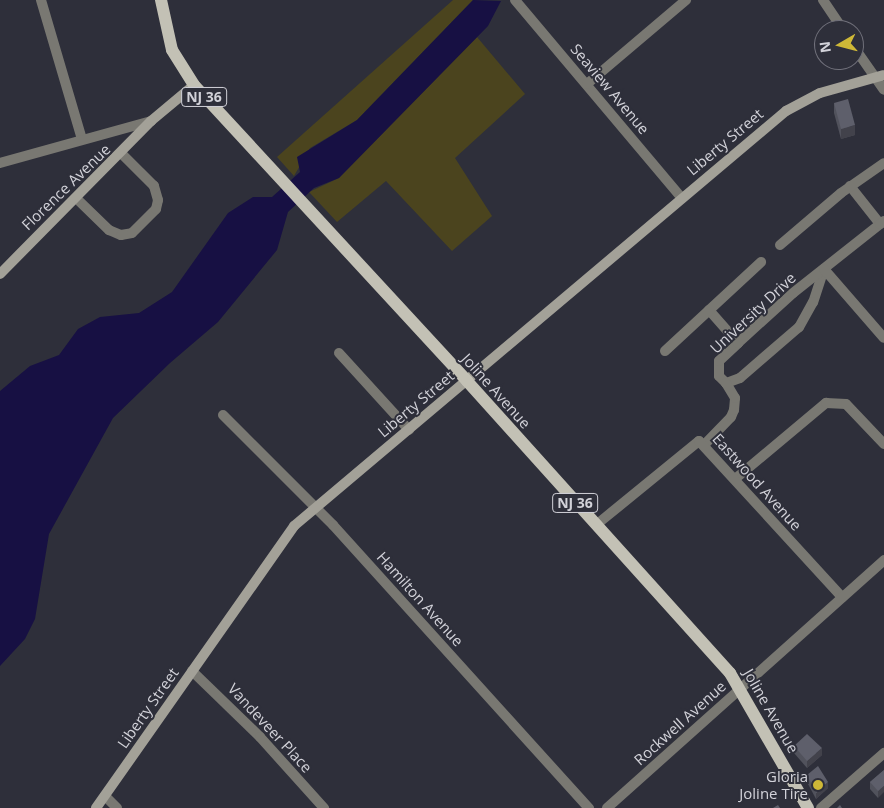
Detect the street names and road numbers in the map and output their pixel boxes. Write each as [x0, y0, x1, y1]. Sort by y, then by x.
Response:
street label: Seaview Avenue [567, 40, 653, 138]
road number: NJ 36 [180, 85, 228, 108]
street label: Liberty Street [683, 105, 767, 179]
street label: Florence Avenue [18, 140, 114, 234]
street label: University Drive [707, 269, 799, 357]
street label: Joline Avenue [458, 350, 534, 432]
street label: Liberty Street [374, 367, 458, 441]
street label: Eastwood Avenue [709, 430, 805, 534]
road number: NJ 36 [551, 492, 599, 514]
street label: Hamilton Avenue [373, 548, 467, 650]
street label: Liberty Street [114, 664, 182, 752]
street label: Joline Avenue [740, 666, 802, 756]
street label: Rockwell Avenue [630, 677, 730, 769]
street label: Vandeveer Place [224, 680, 316, 776]

